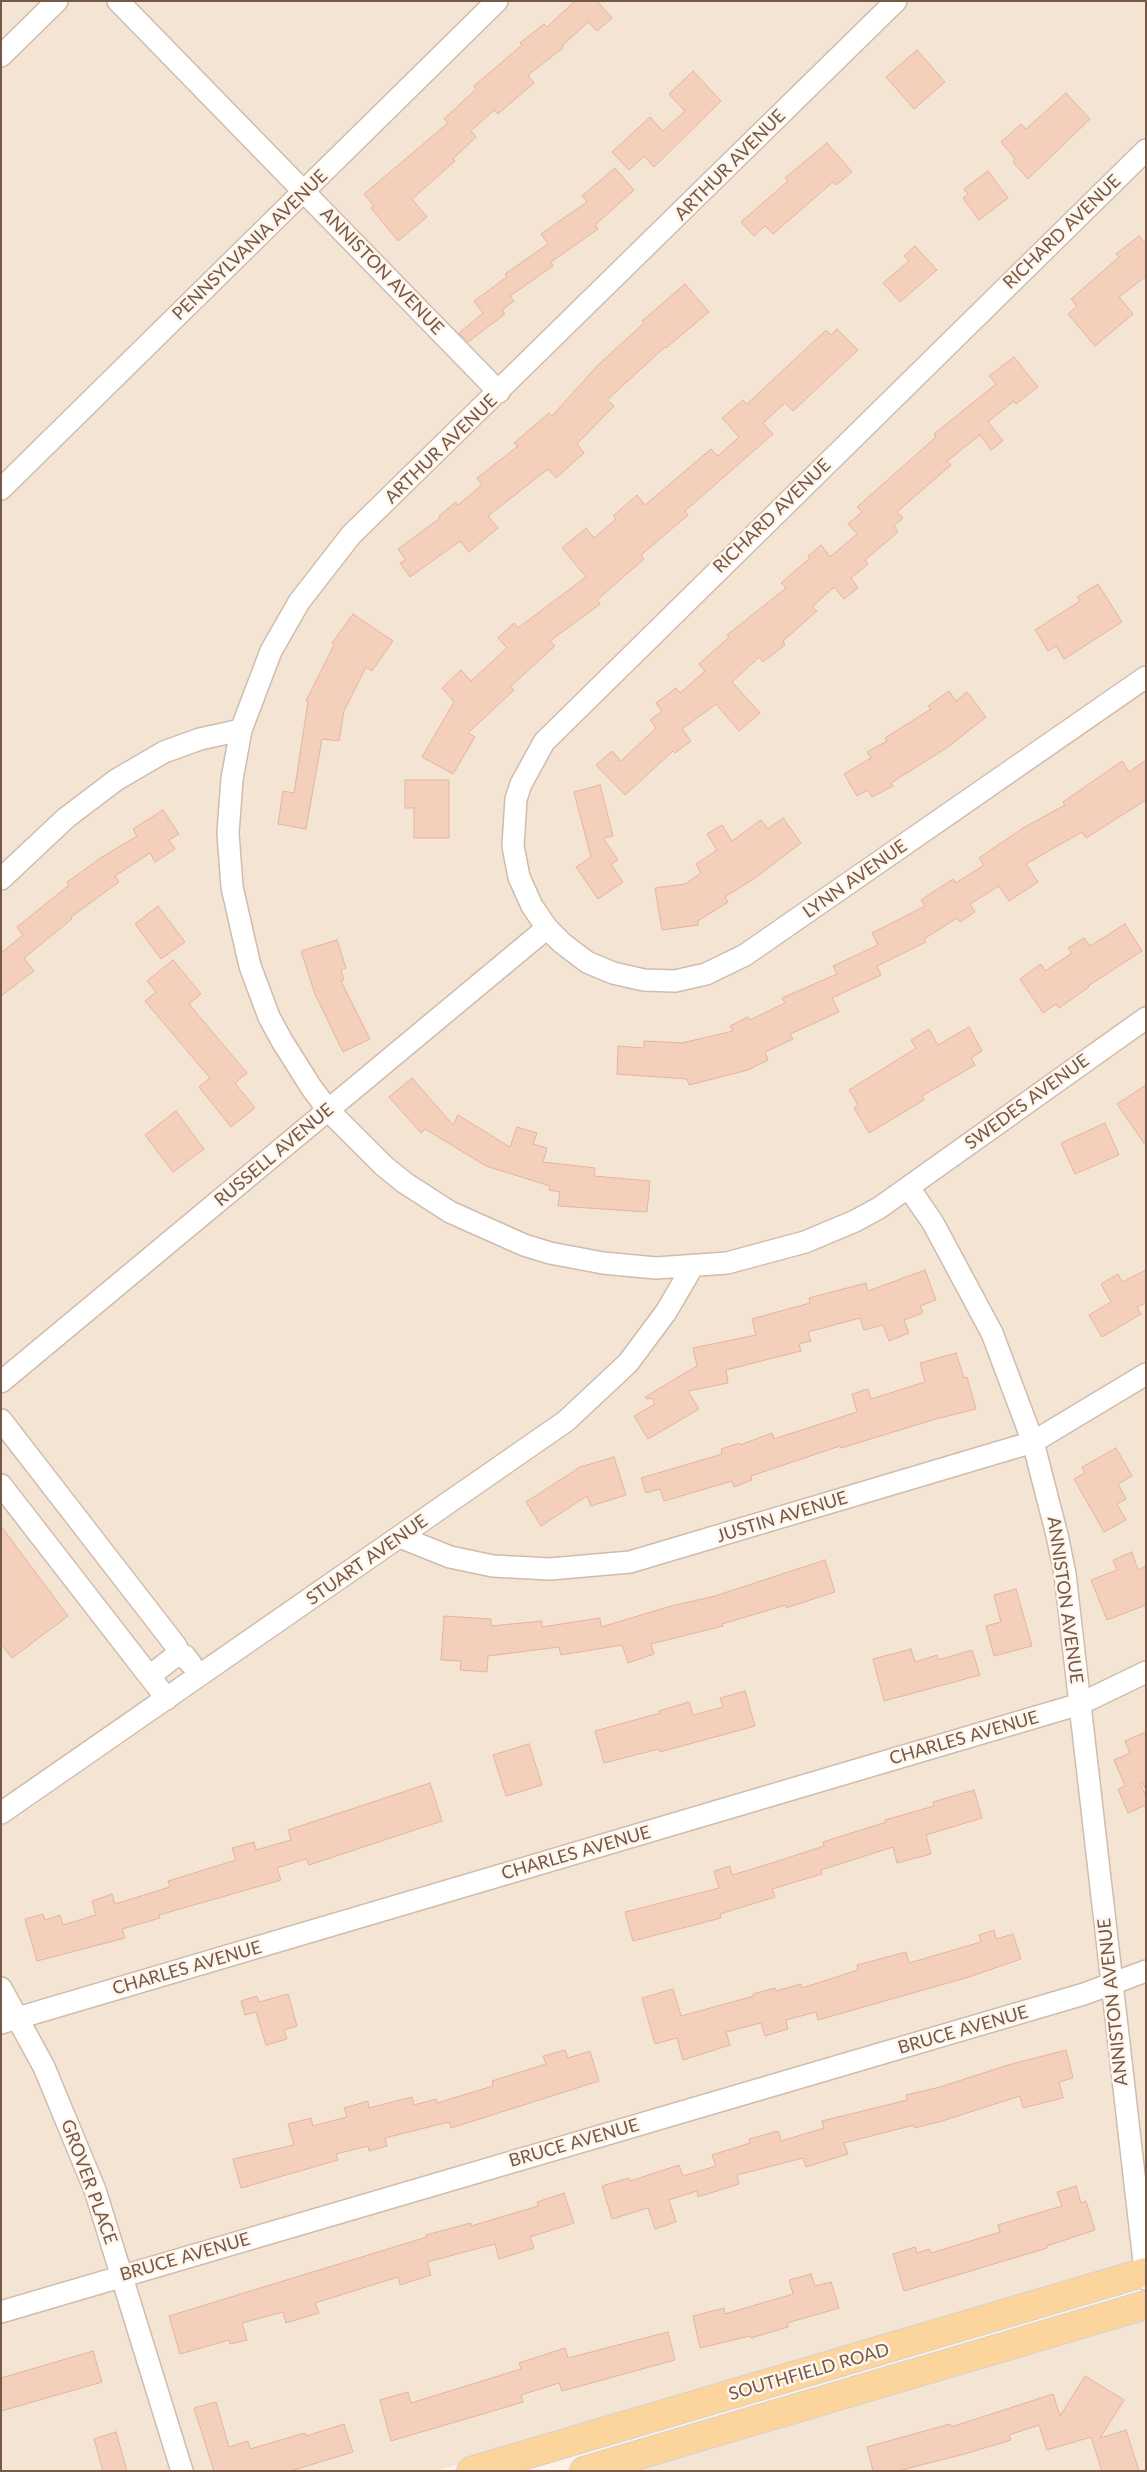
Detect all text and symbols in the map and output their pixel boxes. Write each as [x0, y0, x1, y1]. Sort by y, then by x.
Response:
street label: ARTHUR AVENUE [670, 105, 790, 225]
street label: PENNSYLVANIA AVENUE [168, 165, 332, 325]
street label: RICHARD AVENUE [999, 170, 1125, 294]
street label: ANNISTON AVENUE [316, 203, 448, 339]
street label: ARTHUR AVENUE [380, 390, 502, 508]
street label: RICHARD AVENUE [709, 454, 835, 578]
street label: LYNN AVENUE [799, 835, 911, 923]
street label: SWEDES AVENUE [961, 1050, 1093, 1154]
street label: RUSSELL AVENUE [210, 1099, 338, 1211]
street label: JUSTIN AVENUE [714, 1487, 850, 1547]
street label: STUART AVENUE [302, 1510, 432, 1610]
street label: ANNISTON AVENUE [1043, 1515, 1087, 1685]
street label: CHARLES AVENUE [887, 1706, 1041, 1770]
street label: CHARLES AVENUE [499, 1821, 653, 1885]
street label: ANNISTON AVENUE [1093, 1917, 1133, 2087]
street label: CHARLES AVENUE [110, 1936, 264, 2000]
street label: BRUCE AVENUE [895, 2001, 1031, 2059]
street label: BRUCE AVENUE [506, 2114, 642, 2172]
street label: GROVER PLACE [56, 2117, 122, 2247]
street label: BRUCE AVENUE [117, 2228, 253, 2286]
street label: SOUTHFIELD ROAD [726, 2339, 892, 2405]

